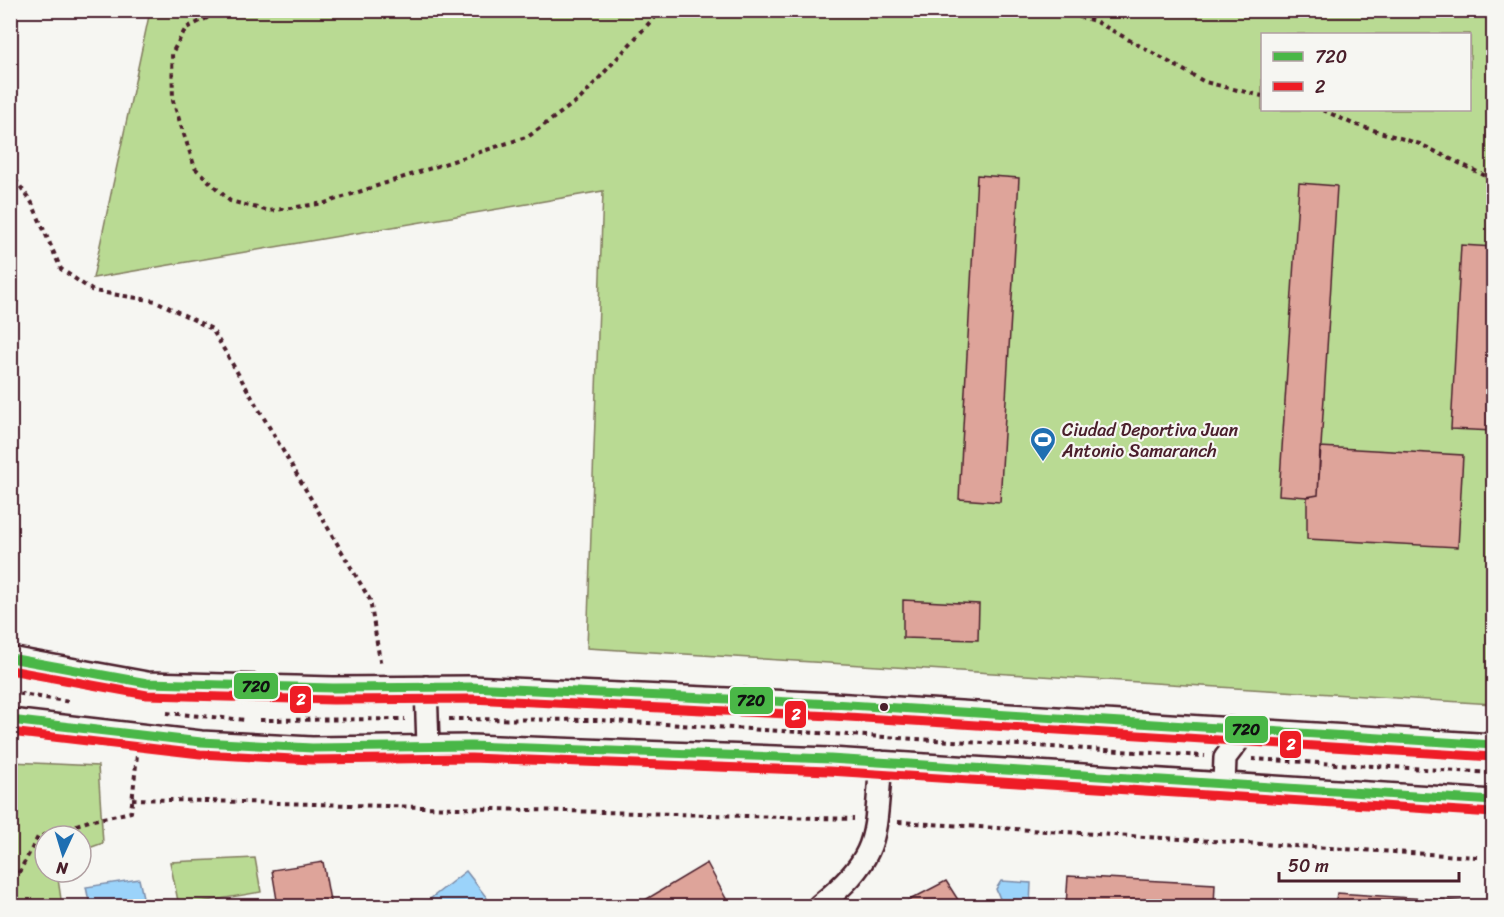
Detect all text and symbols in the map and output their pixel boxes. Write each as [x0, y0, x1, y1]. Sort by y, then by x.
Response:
legend [1261, 33, 1471, 111]
text: 720 [1315, 41, 1347, 73]
text: 2 [1315, 71, 1325, 103]
place label: Ciudad Deportiva Juan Antonio Samaranch [1061, 414, 1239, 467]
sports icon: Ciudad Deportiva Juan Antonio Samaranch [1028, 425, 1058, 463]
line badge: 720 [233, 672, 279, 700]
text: 720 [242, 672, 270, 701]
line badge: 2 [289, 685, 312, 714]
text: 2 [295, 685, 306, 714]
line badge: 720 [729, 686, 774, 715]
text: 720 [737, 686, 765, 715]
line badge: 2 [784, 700, 807, 729]
text: 2 [790, 700, 801, 729]
unlabelled marker [878, 701, 890, 713]
line badge: 720 [1224, 715, 1269, 744]
text: 720 [1232, 715, 1260, 744]
line badge: 2 [1279, 730, 1302, 759]
text: 2 [1285, 730, 1296, 759]
north arrow [33, 824, 93, 884]
scale bar [1279, 845, 1459, 883]
text: 50 m [1288, 850, 1329, 882]
text: N [55, 854, 70, 883]

